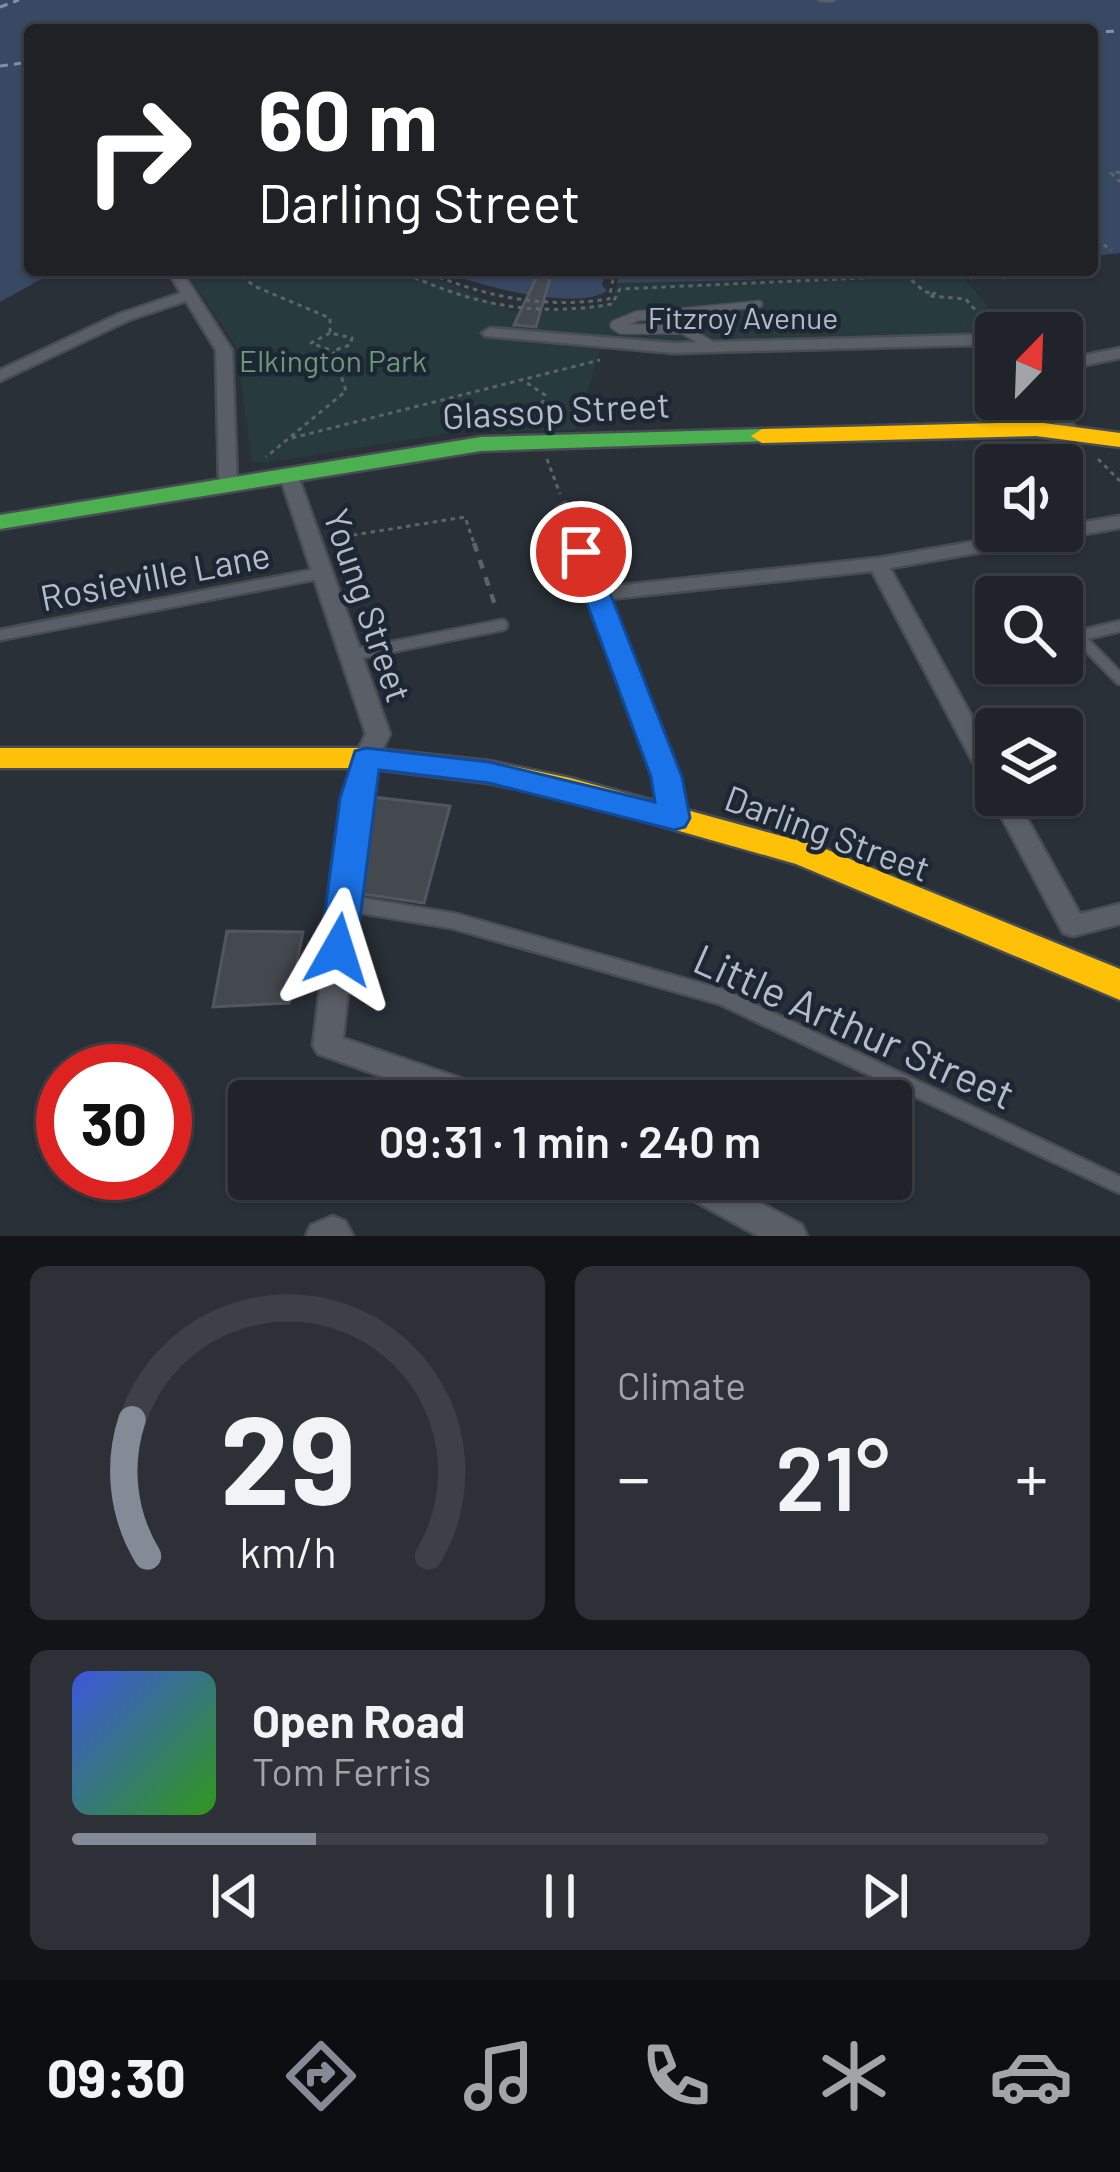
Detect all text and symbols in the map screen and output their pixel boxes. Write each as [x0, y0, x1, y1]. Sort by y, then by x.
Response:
text: 60 m [258, 67, 438, 168]
icon: right [60, 72, 216, 228]
text: Darling Street [258, 169, 581, 234]
street label: Fitzroy Avenue [648, 299, 838, 335]
north arrow [975, 312, 1083, 420]
map controls [975, 312, 1083, 816]
park label: Elkington Park [239, 342, 427, 378]
street label: Glassop Street [441, 382, 671, 436]
button: sound [975, 444, 1083, 552]
pin [530, 501, 632, 603]
street label: Young Street [316, 503, 422, 707]
icon: arrive [548, 519, 614, 585]
street label: Rosieville Lane [36, 532, 274, 618]
button: search [975, 576, 1083, 684]
button: layers [975, 708, 1083, 816]
street label: Darling Street [720, 775, 936, 889]
position arrow [275, 887, 401, 1013]
street label: Little Arthur Street [687, 932, 1023, 1118]
speed limit sign: 30 [36, 1044, 192, 1200]
text: 09:31 · 1 min · 240 m [379, 1113, 761, 1167]
text: Climate [617, 1361, 746, 1408]
text: 29 [219, 1380, 356, 1530]
text: 21° [775, 1421, 890, 1529]
text: − [617, 1436, 650, 1515]
text: + [1015, 1436, 1048, 1515]
text: km/h [239, 1525, 336, 1577]
text: Open Road [252, 1693, 465, 1747]
text: Tom Ferris [252, 1747, 431, 1794]
icon: previous [202, 1863, 268, 1929]
icon: pause [527, 1863, 593, 1929]
icon: next [852, 1863, 918, 1929]
icon: directions [279, 2034, 363, 2118]
icon: music [457, 2034, 541, 2118]
icon: phone [634, 2034, 718, 2118]
icon: climate [812, 2034, 896, 2118]
icon: car [989, 2034, 1073, 2118]
text: 09:30 [47, 2044, 186, 2109]

